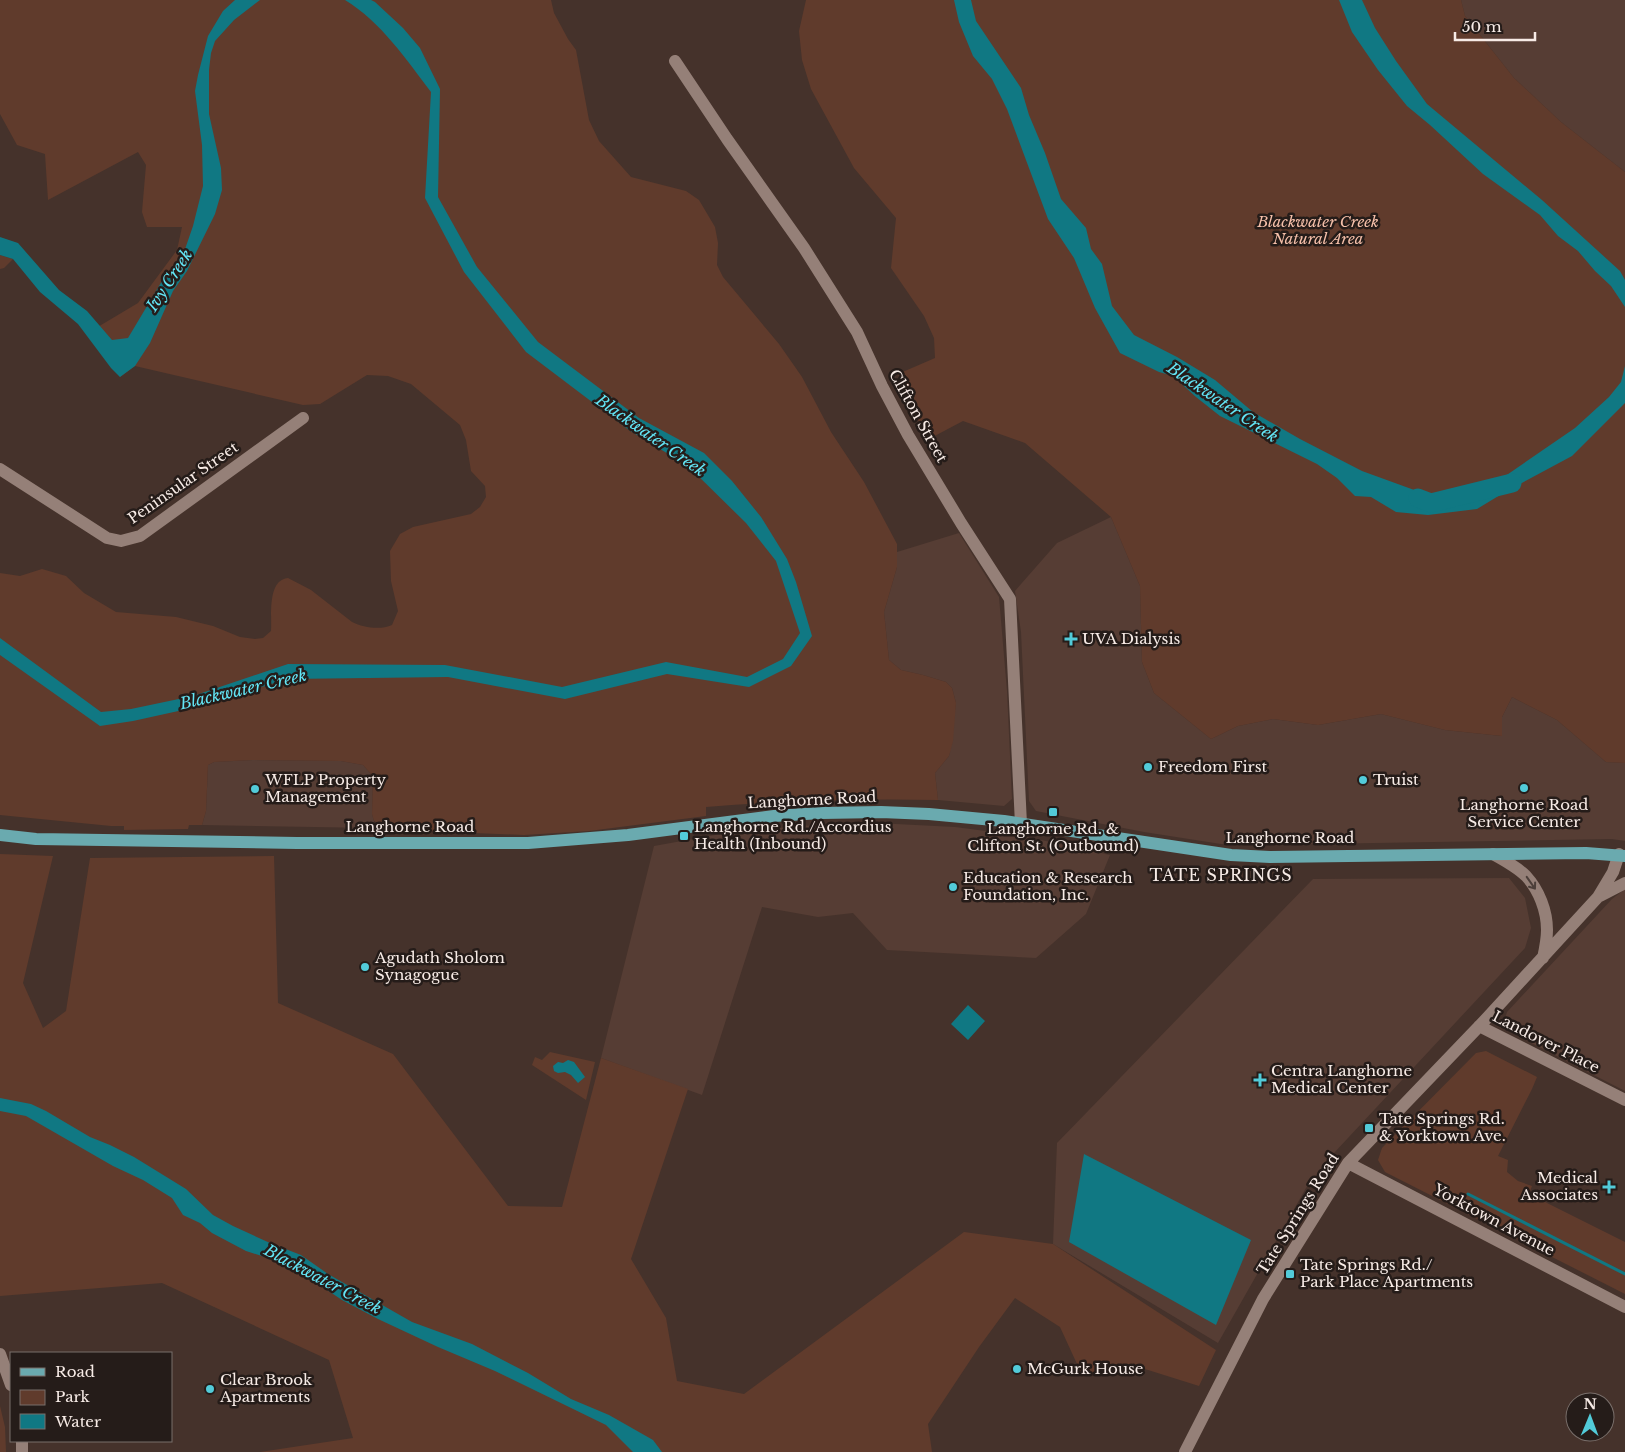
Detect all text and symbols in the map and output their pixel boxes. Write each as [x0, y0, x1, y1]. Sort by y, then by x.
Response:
scale bar [1455, 10, 1535, 42]
text: 50 m [1462, 17, 1502, 36]
park label: Blackwater Creek Natural Area [1256, 212, 1379, 248]
water label: Ivy Creek [141, 245, 196, 315]
water label: Blackwater Creek [1163, 357, 1282, 447]
street label: Clifton Street [885, 366, 952, 466]
water label: Blackwater Creek [591, 389, 710, 480]
street label: Peninsular Street [124, 437, 242, 528]
place label: UVA Dialysis [1082, 629, 1181, 648]
marker: UVA Dialysis [1064, 632, 1078, 646]
water label: Blackwater Creek [177, 665, 308, 714]
place label: Freedom First [1158, 757, 1268, 776]
marker: Freedom First [1142, 761, 1154, 773]
place label: WFLP Property Management [264, 770, 386, 806]
place label: Truist [1373, 770, 1419, 789]
marker: Truist [1357, 774, 1369, 786]
marker: Langhorne Road Service Center [1518, 782, 1530, 794]
marker: WFLP Property Management [249, 783, 261, 795]
street label: Langhorne Road [747, 787, 877, 812]
place label: Langhorne Road Service Center [1460, 795, 1588, 831]
marker: Langhorne Rd. & Clifton St. (Outbound) [1047, 806, 1059, 818]
street label: Langhorne Road [346, 817, 474, 836]
place label: Langhorne Rd./Accordius Health (Inbound) [694, 817, 892, 853]
place label: Langhorne Rd. & Clifton St. (Outbound) [967, 819, 1139, 855]
street label: Langhorne Road [1226, 828, 1354, 847]
marker: Langhorne Rd./Accordius Health (Inbound) [678, 830, 690, 842]
district label: TATE SPRINGS [1150, 865, 1292, 885]
place label: Education & Research Foundation, Inc. [963, 868, 1133, 904]
one-way arrow [1526, 876, 1536, 890]
marker: Education & Research Foundation, Inc. [947, 881, 959, 893]
place label: Agudath Sholom Synagogue [374, 948, 505, 984]
marker: Agudath Sholom Synagogue [359, 961, 371, 973]
street label: Landover Place [1489, 1006, 1603, 1077]
place label: Centra Langhorne Medical Center [1271, 1061, 1412, 1097]
marker: Centra Langhorne Medical Center [1253, 1073, 1267, 1087]
place label: Tate Springs Rd. & Yorktown Ave. [1379, 1109, 1506, 1145]
marker: Tate Springs Rd. & Yorktown Ave. [1363, 1122, 1375, 1134]
street label: Tate Springs Road [1252, 1149, 1343, 1278]
place label: Medical Associates [1519, 1168, 1598, 1204]
street label: Yorktown Avenue [1429, 1179, 1558, 1260]
marker: Medical Associates [1602, 1180, 1616, 1194]
water label: Blackwater Creek [260, 1239, 385, 1318]
place label: Tate Springs Rd./ Park Place Apartments [1300, 1255, 1473, 1291]
marker: Tate Springs Rd./ Park Place Apartments [1284, 1268, 1296, 1280]
legend [10, 1352, 172, 1442]
place label: McGurk House [1027, 1359, 1143, 1378]
text: Road [55, 1362, 95, 1381]
marker: McGurk House [1011, 1363, 1023, 1375]
place label: Clear Brook Apartments [219, 1370, 313, 1406]
marker: Clear Brook Apartments [204, 1383, 216, 1395]
text: Park [55, 1387, 91, 1406]
north arrow [1565, 1392, 1615, 1442]
text: N [1583, 1395, 1597, 1413]
text: Water [54, 1412, 102, 1431]

